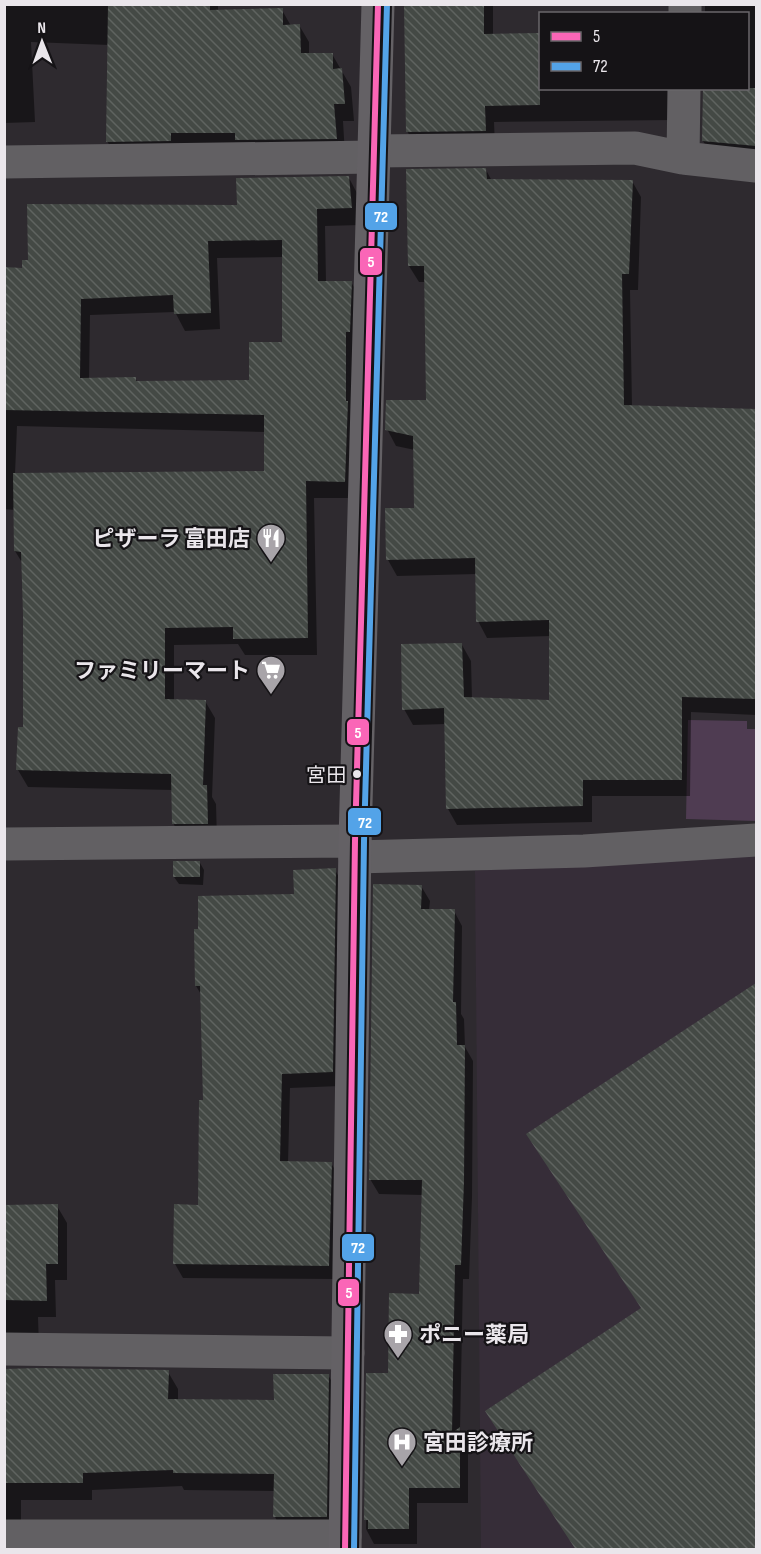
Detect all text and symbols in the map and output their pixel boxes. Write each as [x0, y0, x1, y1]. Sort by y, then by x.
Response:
north arrow [12, 12, 72, 72]
legend [539, 12, 749, 90]
text: N [37, 19, 46, 38]
text: 5 [593, 26, 600, 47]
text: 72 [593, 56, 608, 77]
line badge: 72 [364, 202, 398, 231]
text: 72 [374, 208, 388, 227]
line badge: 5 [359, 247, 383, 276]
text: 5 [367, 253, 375, 272]
restaurant icon: ピザーラ 富田店 [255, 522, 287, 564]
place label: ピザーラ 富田店 [93, 526, 250, 553]
supermarket icon: ファミリーマート [255, 654, 287, 696]
place label: ファミリーマート [74, 658, 250, 685]
line badge: 5 [346, 718, 370, 746]
text: 5 [354, 724, 362, 743]
place label: 宮田 [306, 764, 346, 788]
marker: 宮田 [351, 768, 363, 780]
line badge: 72 [347, 807, 382, 836]
text: 72 [358, 814, 372, 833]
line badge: 72 [341, 1233, 375, 1262]
text: 72 [351, 1239, 365, 1258]
line badge: 5 [337, 1278, 360, 1307]
text: 5 [345, 1284, 353, 1303]
pharmacy icon: ポニー薬局 [382, 1318, 414, 1360]
place label: ポニー薬局 [419, 1322, 529, 1349]
hospital icon: 宮田診療所 [386, 1426, 418, 1468]
place label: 宮田診療所 [423, 1430, 533, 1457]

